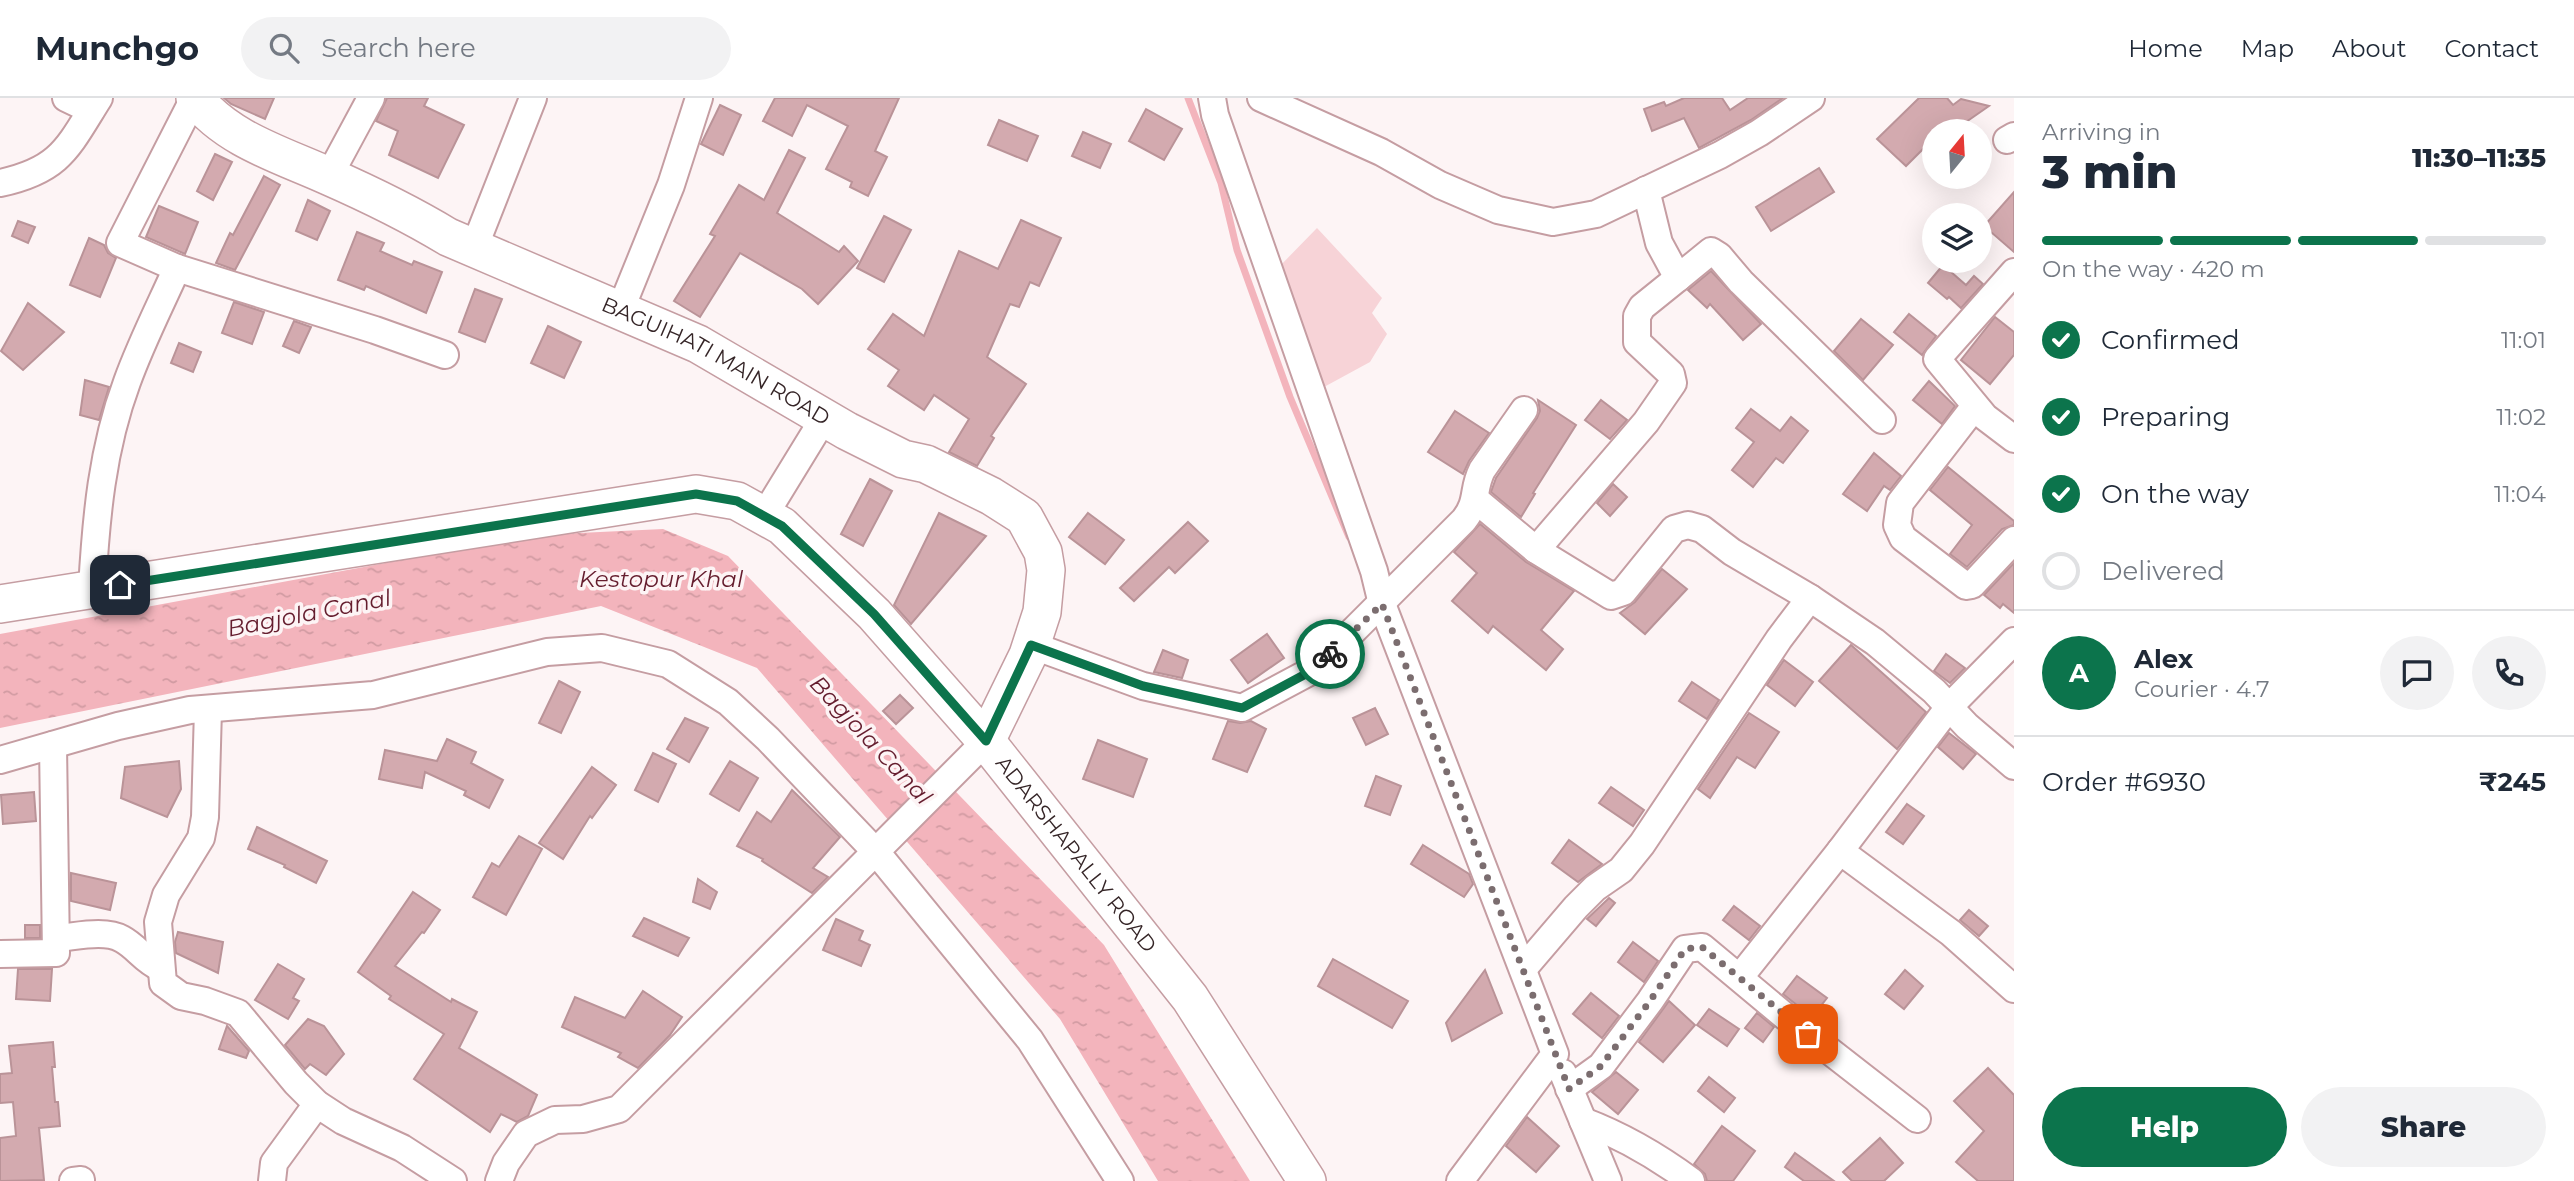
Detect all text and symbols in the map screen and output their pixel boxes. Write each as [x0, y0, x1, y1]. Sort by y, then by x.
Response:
search box [241, 17, 731, 80]
text: Munchgo [35, 28, 199, 68]
icon: search [265, 29, 303, 67]
text: Search here [321, 32, 476, 64]
text: Home [2128, 34, 2203, 63]
text: Map [2241, 34, 2294, 63]
text: About [2332, 34, 2406, 63]
text: Contact [2444, 34, 2539, 63]
text: Arriving in [2042, 118, 2161, 146]
north arrow [1922, 119, 1992, 189]
map controls [1922, 119, 1992, 273]
text: 11:30–11:35 [2412, 142, 2546, 174]
text: 3 min [2042, 143, 2178, 200]
button: layers [1922, 203, 1992, 273]
text: On the way · 420 m [2042, 255, 2265, 283]
street label: BAGUIHATI MAIN ROAD [598, 291, 835, 430]
icon: check [2042, 321, 2080, 359]
text: Confirmed [2101, 324, 2240, 356]
text: 11:01 [2501, 326, 2546, 354]
icon: check [2042, 398, 2080, 436]
text: Preparing [2101, 401, 2230, 433]
text: 11:02 [2496, 403, 2546, 431]
icon: check [2042, 475, 2080, 513]
text: On the way [2101, 478, 2249, 510]
text: 11:04 [2494, 480, 2546, 508]
pin [90, 555, 150, 615]
text: Delivered [2101, 555, 2225, 587]
water label: Kestopur Khal [579, 565, 744, 593]
icon: home [101, 566, 139, 604]
water label: Bagjola Canal [225, 583, 394, 643]
courier [1295, 619, 1365, 689]
icon: bike [1311, 635, 1349, 673]
button: chat [2380, 636, 2454, 710]
button: phone [2472, 636, 2546, 710]
text: Alex [2134, 643, 2193, 675]
text: A [2069, 657, 2089, 689]
water label: Bagjola Canal [804, 670, 938, 811]
text: Courier · 4.7 [2134, 675, 2270, 703]
street label: ADARSHAPALLY ROAD [991, 751, 1162, 957]
text: Order #6930 [2042, 766, 2206, 798]
text: ₹245 [2479, 766, 2546, 798]
pin [1778, 1004, 1838, 1064]
icon: bag [1789, 1015, 1827, 1053]
button: Help [2042, 1087, 2287, 1167]
button: Share [2301, 1087, 2546, 1167]

